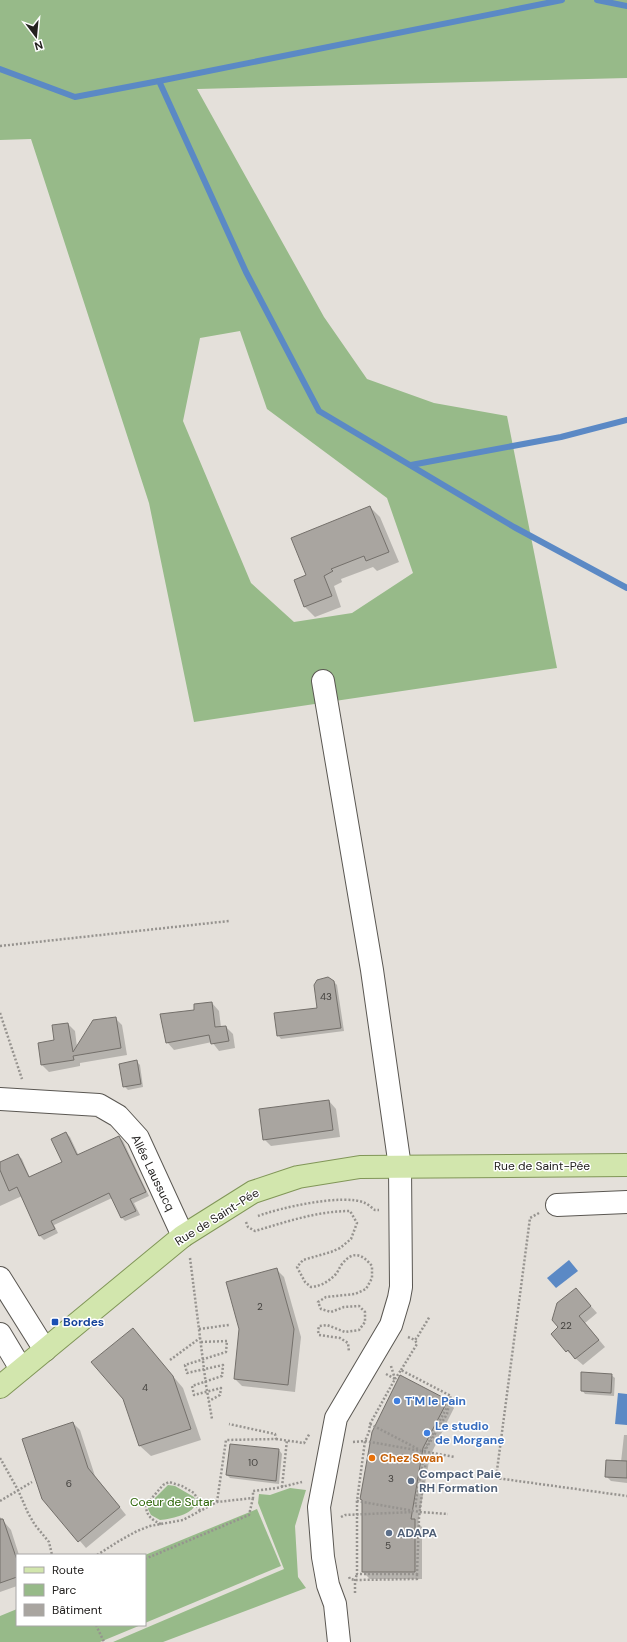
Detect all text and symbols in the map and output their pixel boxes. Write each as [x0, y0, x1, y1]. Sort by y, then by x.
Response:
north arrow [16, 16, 56, 56]
text: N [33, 38, 45, 53]
house number: 43 [320, 990, 332, 1003]
street label: Allée Laussucq [128, 1132, 178, 1214]
street label: Rue de Saint-Pée [494, 1158, 590, 1174]
street label: Rue de Saint-Pée [172, 1185, 262, 1249]
house number: 2 [257, 1300, 263, 1313]
place label: Bordes [63, 1314, 104, 1330]
marker: Bordes [50, 1317, 60, 1327]
house number: 22 [560, 1319, 572, 1332]
house number: 4 [142, 1381, 148, 1394]
place label: T'M le Pain [405, 1393, 466, 1409]
marker: T'M le Pain [392, 1396, 402, 1406]
place label: Le studio de Morgane [435, 1418, 504, 1448]
marker: Le studio de Morgane [422, 1428, 432, 1438]
place label: Chez Swan [380, 1450, 443, 1466]
marker: Chez Swan [367, 1453, 377, 1463]
house number: 10 [248, 1456, 258, 1469]
place label: Compact Paie RH Formation [419, 1466, 501, 1496]
house number: 3 [388, 1472, 394, 1485]
marker: Compact Paie RH Formation [406, 1476, 416, 1486]
house number: 6 [66, 1477, 72, 1490]
park label: Coeur de Sutar [130, 1494, 215, 1510]
place label: ADAPA [397, 1525, 437, 1541]
marker: ADAPA [384, 1528, 394, 1538]
house number: 5 [385, 1539, 391, 1552]
legend [16, 1554, 146, 1626]
text: Route [52, 1562, 84, 1578]
text: Parc [52, 1582, 76, 1598]
text: Bâtiment [52, 1602, 103, 1618]

